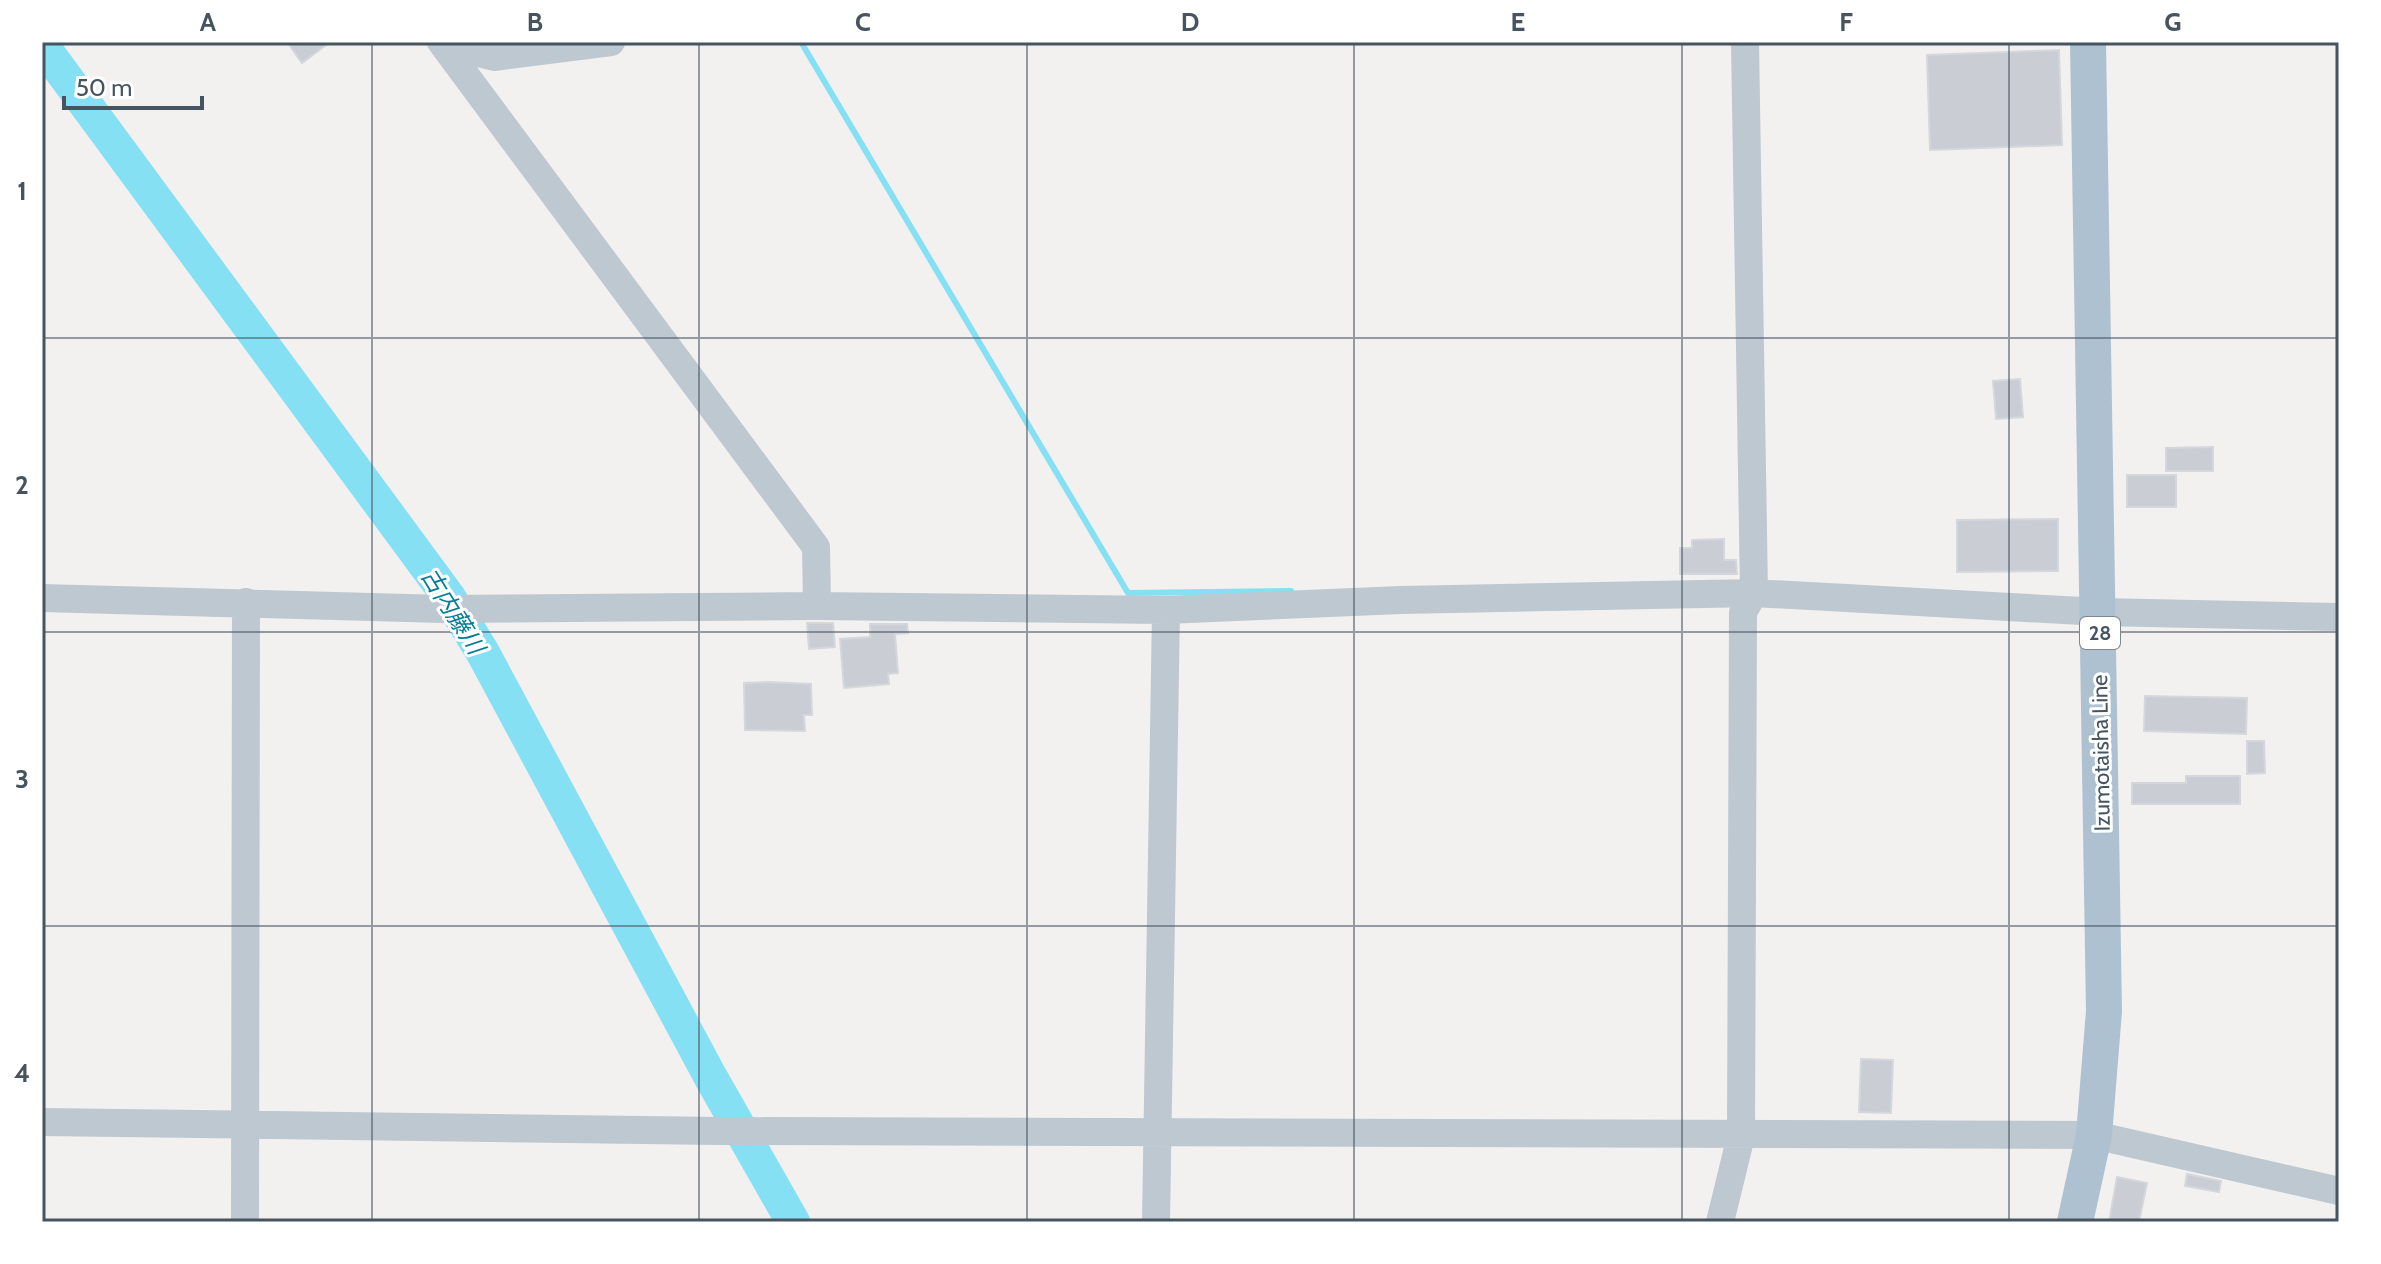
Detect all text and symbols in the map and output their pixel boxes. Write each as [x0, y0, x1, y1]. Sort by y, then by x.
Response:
text: A [200, 6, 217, 38]
text: B [527, 6, 543, 38]
text: C [855, 6, 871, 38]
text: D [1181, 6, 1199, 38]
text: E [1511, 6, 1525, 38]
text: F [1839, 6, 1853, 38]
text: G [2164, 6, 2182, 38]
scale bar [64, 60, 202, 110]
text: 50 m [76, 73, 132, 102]
text: 1 [17, 175, 27, 207]
text: 2 [15, 469, 29, 501]
water label: 古内藤川 [415, 563, 492, 662]
road number: 28 [2080, 617, 2120, 649]
street label: Izumotaisha Line [2086, 674, 2116, 832]
text: 3 [15, 763, 29, 795]
text: 4 [14, 1057, 30, 1089]

